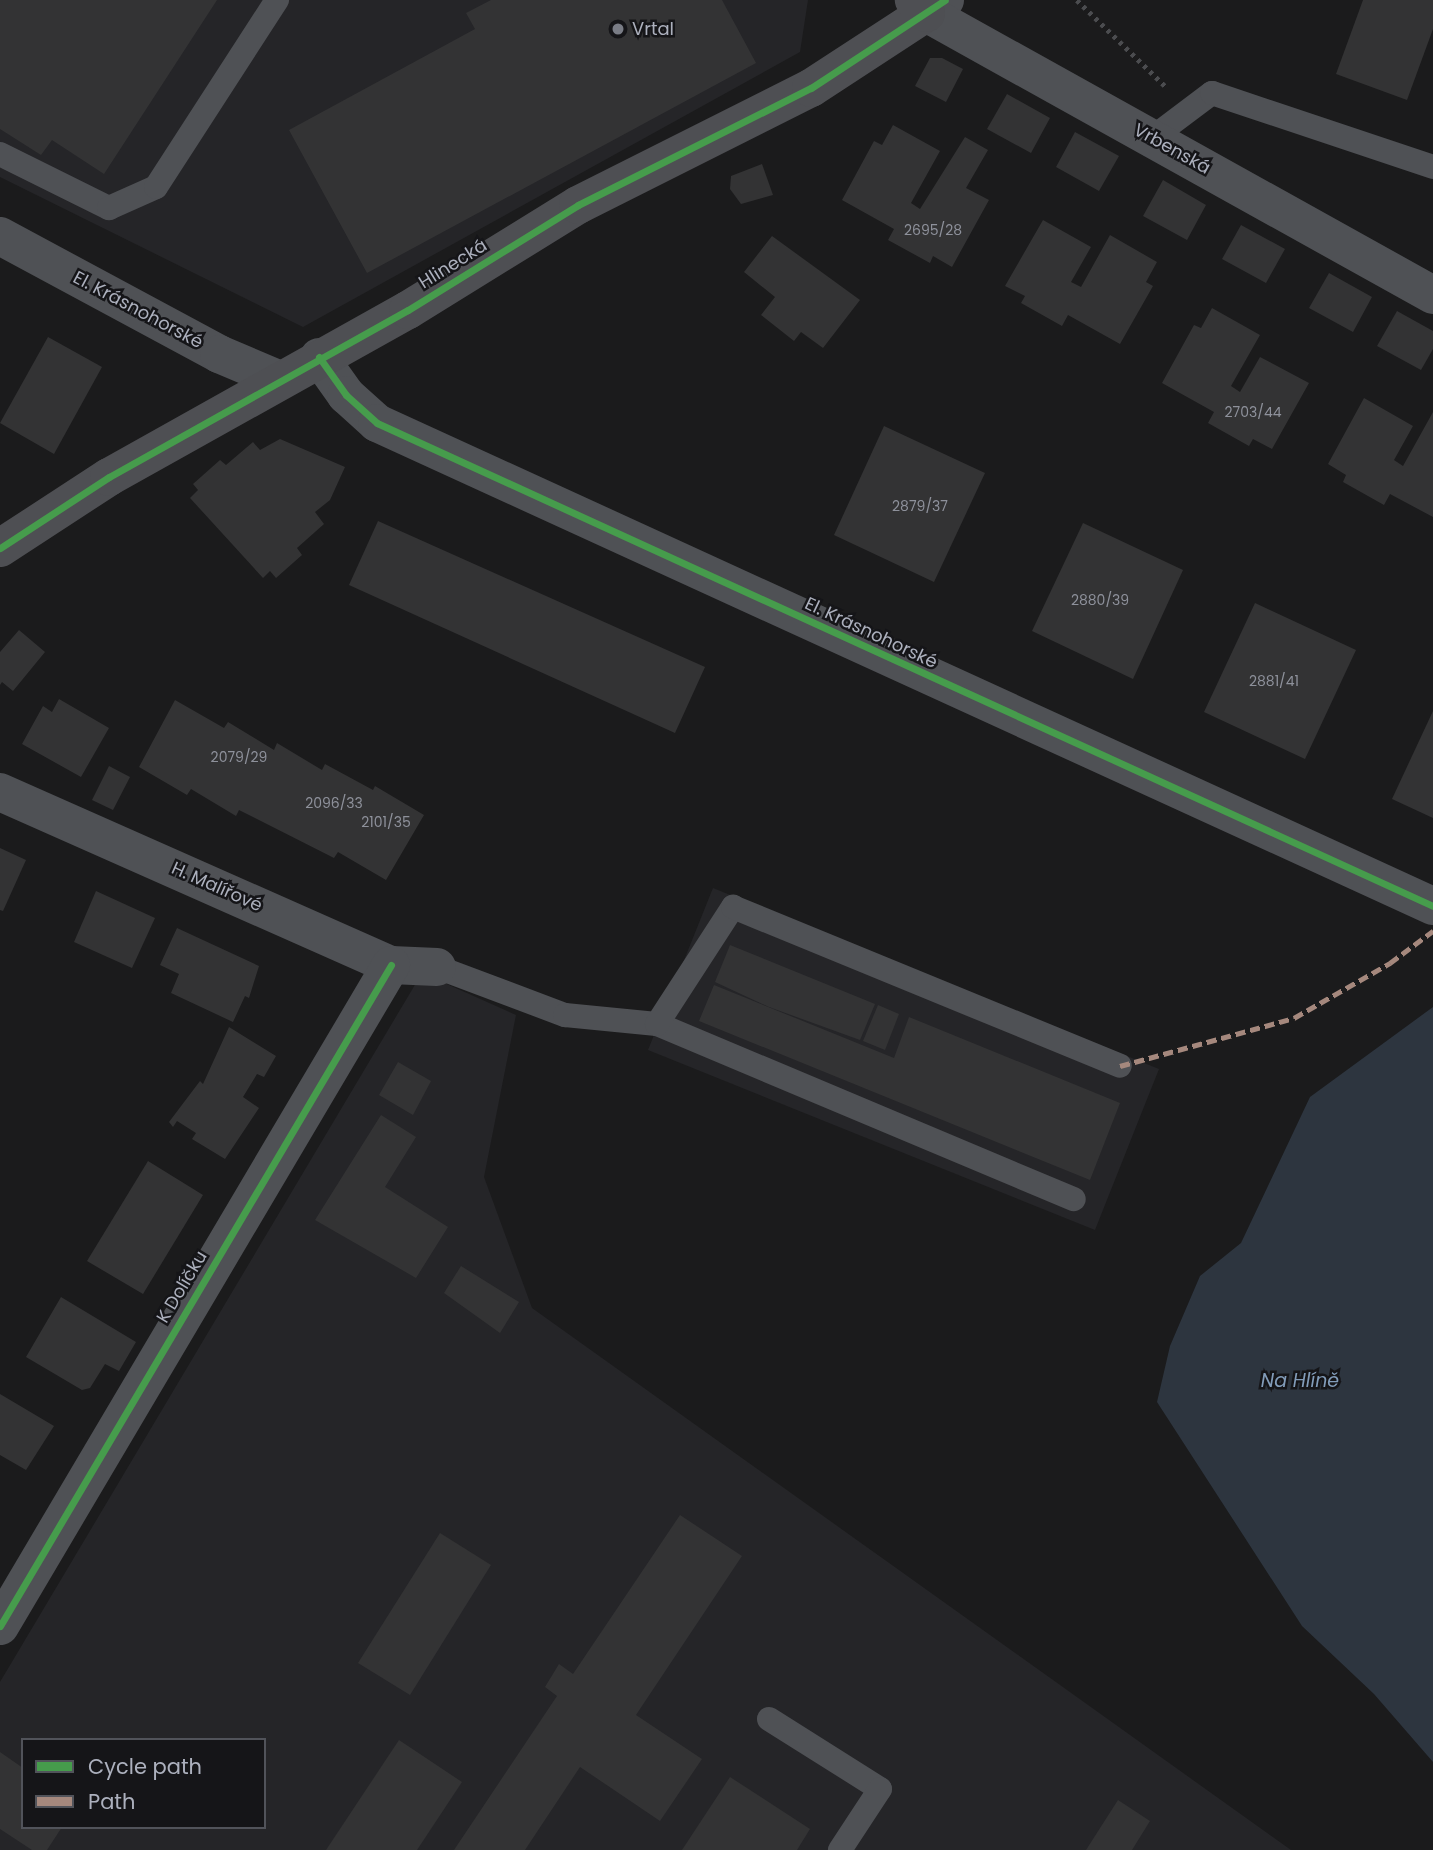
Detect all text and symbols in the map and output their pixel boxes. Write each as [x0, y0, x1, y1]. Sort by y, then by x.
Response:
place label: Vrtal [632, 18, 674, 40]
marker: Vrtal [610, 21, 626, 37]
street label: Vrbenská [1130, 119, 1214, 179]
house number: 2695/28 [904, 222, 962, 238]
street label: Hlinecká [415, 235, 491, 293]
street label: El. Krásnohorské [69, 267, 207, 353]
house number: 2703/44 [1224, 404, 1282, 420]
house number: 2879/37 [892, 498, 948, 514]
house number: 2880/39 [1071, 592, 1129, 608]
street label: El. Krásnohorské [801, 593, 941, 673]
house number: 2881/41 [1249, 673, 1299, 689]
house number: 2079/29 [211, 749, 267, 765]
house number: 2096/33 [305, 795, 363, 811]
house number: 2101/35 [361, 814, 411, 830]
street label: H. Malířové [168, 857, 266, 917]
street label: K Dolíčku [152, 1247, 212, 1327]
water label: Na Hlíně [1261, 1370, 1339, 1392]
legend [21, 1738, 266, 1829]
text: Cycle path [88, 1752, 202, 1781]
text: Path [88, 1787, 135, 1816]

